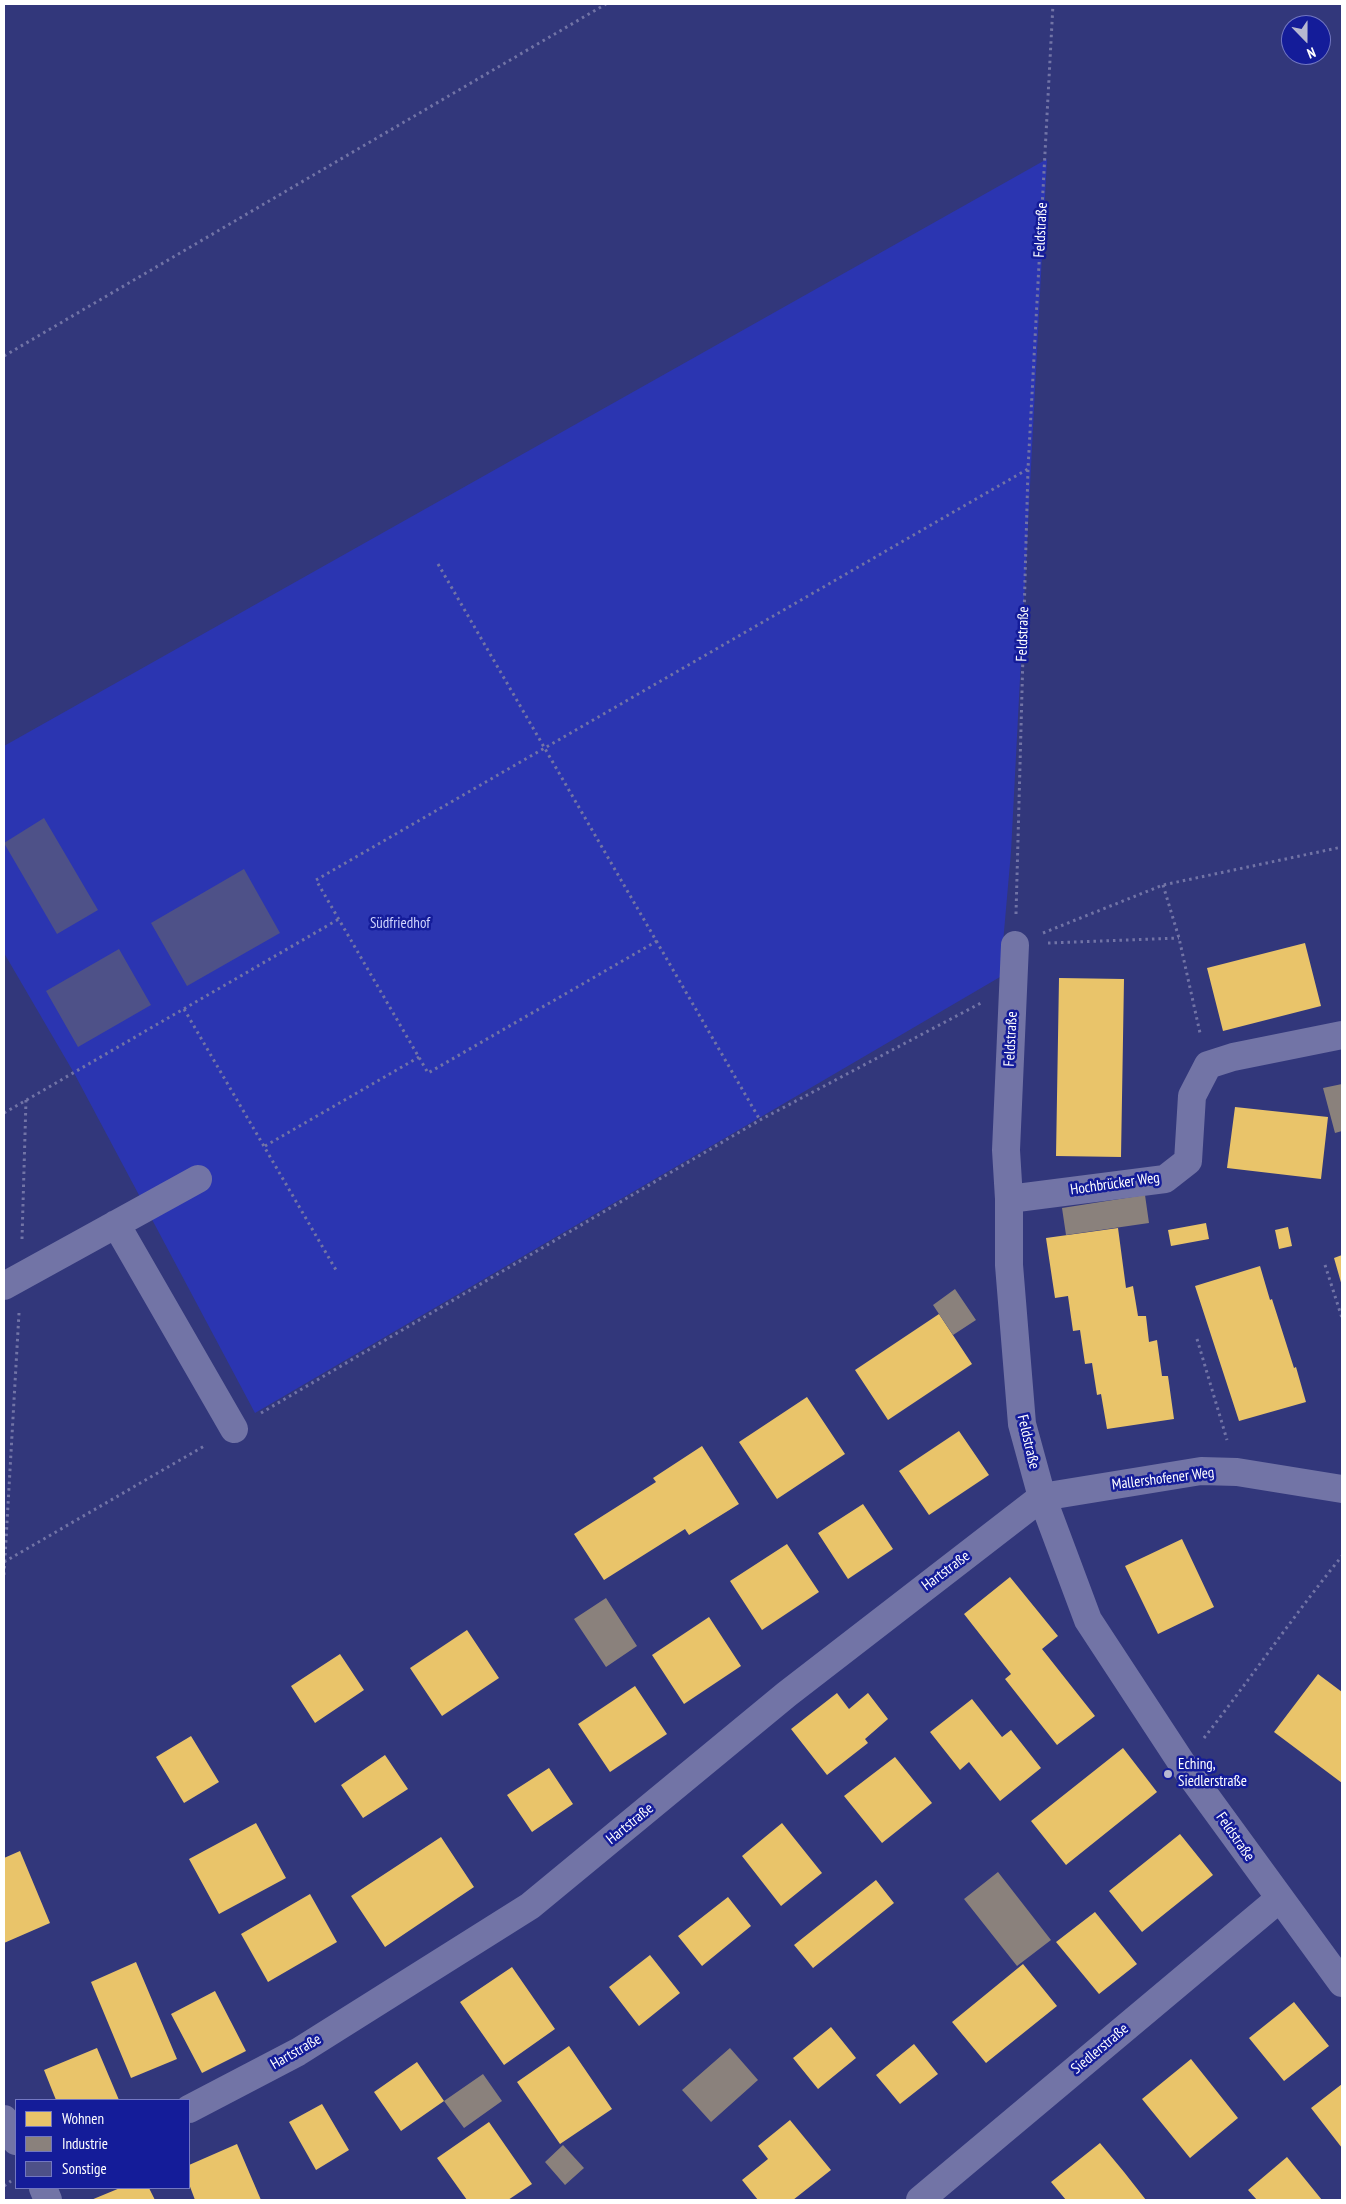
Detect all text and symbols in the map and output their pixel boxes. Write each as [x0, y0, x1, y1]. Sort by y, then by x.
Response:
north arrow [1281, 15, 1331, 65]
text: N [1304, 43, 1318, 63]
street label: Feldstraße [1031, 202, 1051, 258]
street label: Feldstraße [1013, 606, 1033, 662]
park label: Südfriedhof [370, 915, 430, 933]
street label: Feldstraße [1001, 1011, 1021, 1067]
street label: Hochbrücker Weg [1069, 1169, 1161, 1199]
street label: Feldstraße [1013, 1413, 1043, 1471]
street label: Mallershofener Weg [1111, 1464, 1215, 1494]
street label: Hartstraße [918, 1547, 974, 1595]
place label: Eching, Siedlerstraße [1178, 1756, 1247, 1791]
marker: Eching, Siedlerstraße [1162, 1768, 1174, 1780]
street label: Hartstraße [603, 1800, 657, 1848]
street label: Feldstraße [1212, 1809, 1258, 1865]
street label: Siedlerstraße [1068, 2020, 1132, 2078]
street label: Hartstraße [267, 2030, 325, 2074]
legend [15, 2099, 190, 2189]
text: Wohnen [62, 2109, 104, 2128]
text: Industrie [62, 2134, 108, 2153]
text: Sonstige [62, 2159, 107, 2178]

